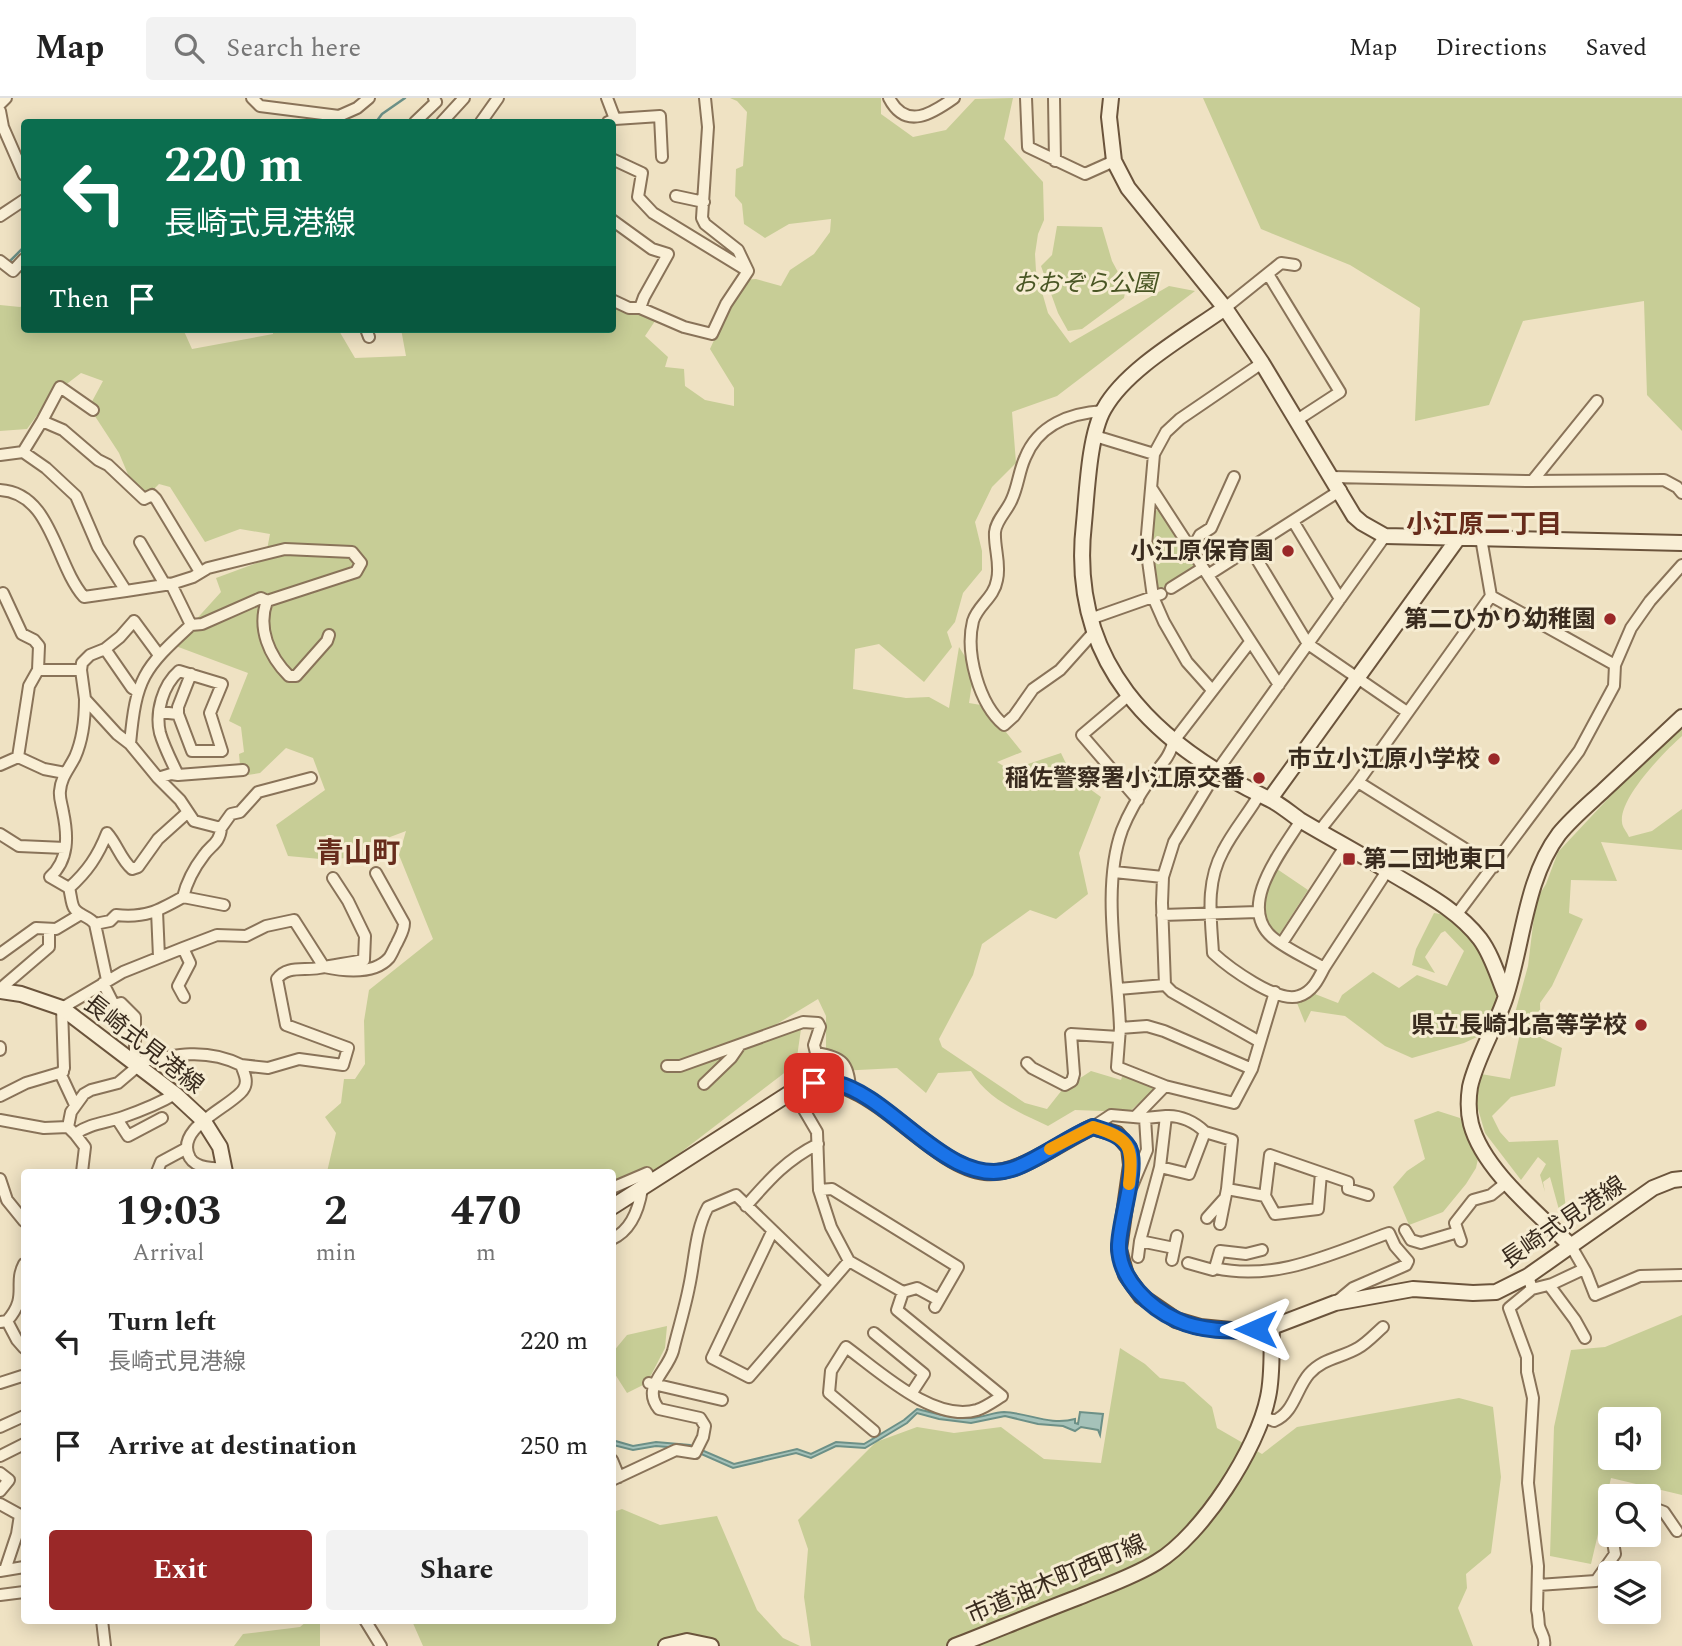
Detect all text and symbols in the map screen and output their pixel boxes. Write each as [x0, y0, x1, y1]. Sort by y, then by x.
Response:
search box [146, 17, 636, 80]
text: Map [35, 23, 104, 73]
text: Search here [226, 28, 361, 68]
icon: search [170, 29, 208, 67]
text: Map [1349, 30, 1397, 66]
text: Directions [1435, 30, 1547, 66]
text: Saved [1585, 30, 1647, 66]
text: 220 m [164, 129, 303, 204]
icon: left [49, 147, 140, 238]
text: 長崎式見港線 [164, 200, 356, 249]
park label: おおぞら公園 [1013, 266, 1160, 302]
text: Then [49, 279, 109, 319]
icon: arrive [123, 280, 161, 318]
district label: 小江原二丁目 [1406, 505, 1562, 545]
place label: 小江原保育園 [1130, 534, 1274, 570]
marker: 小江原保育園 [1280, 543, 1296, 559]
place label: 第二ひかり幼稚園 [1404, 602, 1596, 638]
marker: 第二ひかり幼稚園 [1602, 611, 1618, 627]
place label: 市立小江原小学校 [1288, 742, 1480, 778]
marker: 市立小江原小学校 [1486, 751, 1502, 767]
place label: 稲佐警察署小江原交番 [1005, 761, 1245, 797]
marker: 稲佐警察署小江原交番 [1251, 770, 1267, 786]
district label: 青山町 [316, 832, 400, 875]
place label: 第二団地東口 [1363, 842, 1507, 878]
marker: 第二団地東口 [1341, 851, 1357, 867]
street label: 長崎式見港線 [76, 986, 211, 1103]
place label: 県立長崎北高等学校 [1411, 1008, 1627, 1044]
marker: 県立長崎北高等学校 [1633, 1017, 1649, 1033]
pin [784, 1053, 844, 1113]
icon: arrive [795, 1064, 833, 1102]
street label: 長崎式見港線 [1494, 1168, 1633, 1278]
text: 19:03 [116, 1180, 221, 1243]
text: 2 [324, 1180, 348, 1243]
text: 470 [451, 1180, 521, 1243]
text: Arrival [133, 1236, 204, 1271]
text: min [316, 1236, 356, 1271]
text: m [476, 1236, 496, 1271]
position arrow [1219, 1292, 1293, 1366]
text: Turn left [108, 1302, 216, 1342]
text: 220 m [520, 1321, 588, 1361]
icon: left [49, 1322, 87, 1360]
text: 長崎式見港線 [108, 1345, 246, 1380]
map controls [1598, 1407, 1661, 1624]
button: sound [1598, 1407, 1661, 1470]
text: Arrive at destination [108, 1426, 357, 1466]
text: 250 m [520, 1426, 588, 1466]
icon: arrive [49, 1427, 87, 1465]
button: search [1598, 1484, 1661, 1547]
street label: 市道油木町西町線 [961, 1526, 1152, 1634]
button: Exit [49, 1530, 312, 1610]
button: Share [326, 1530, 588, 1610]
button: layers [1598, 1561, 1661, 1624]

